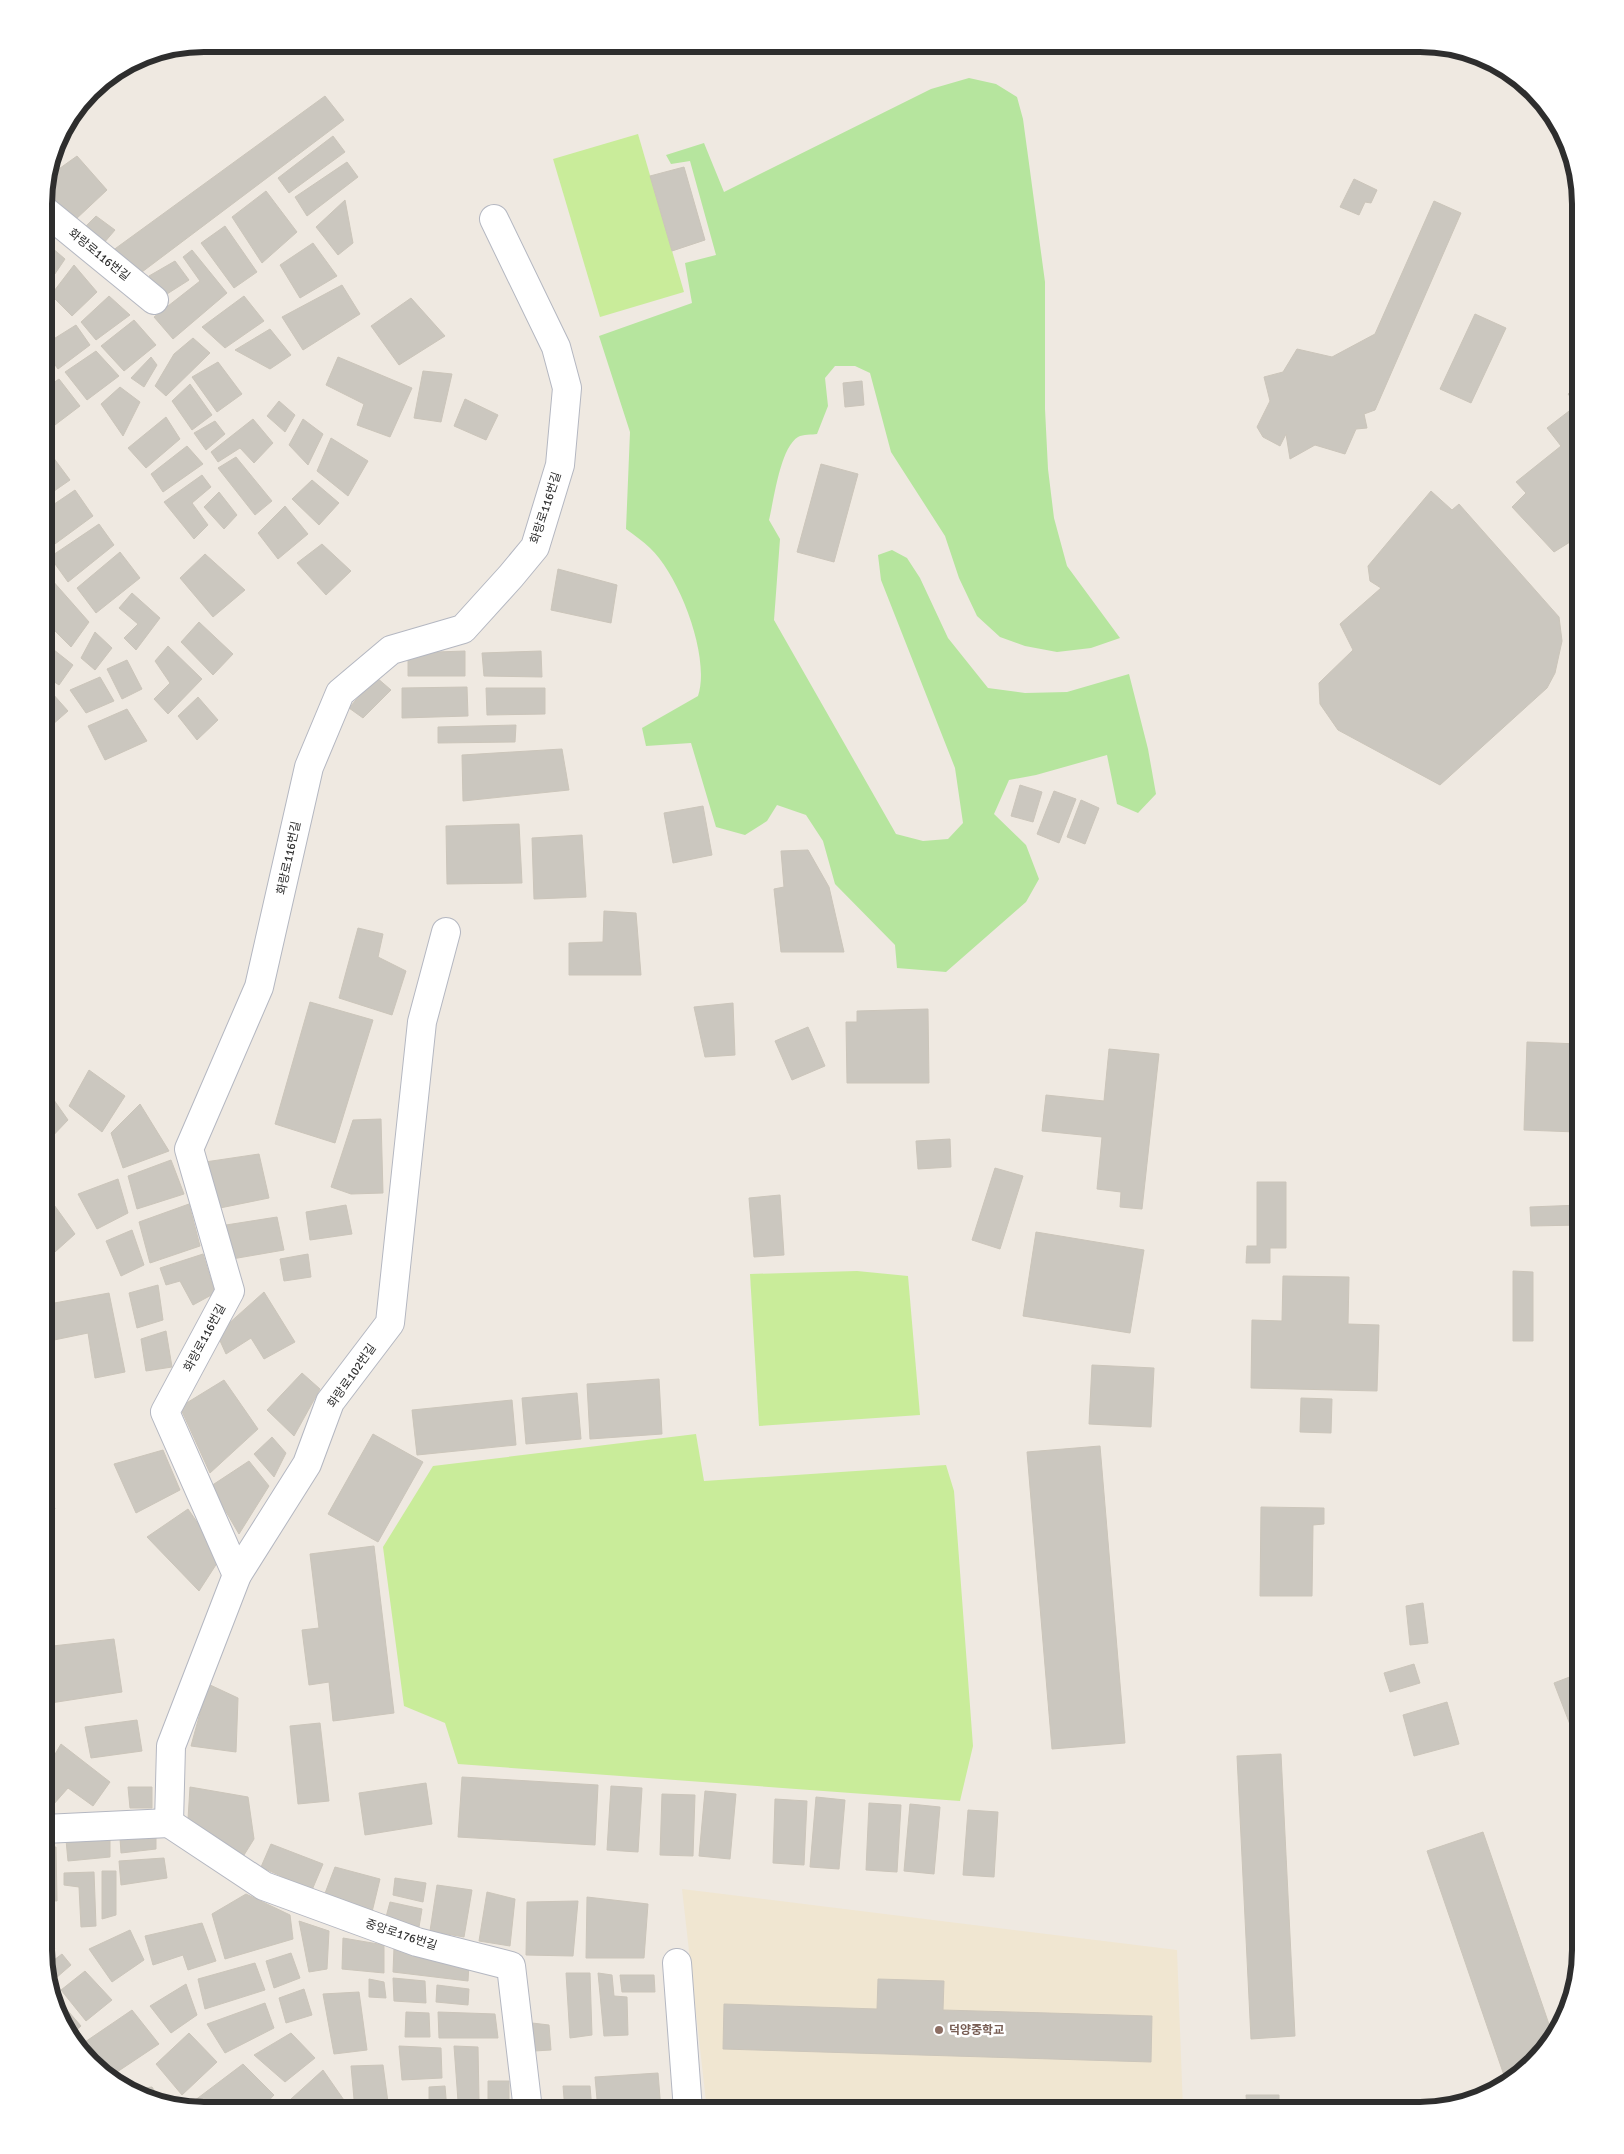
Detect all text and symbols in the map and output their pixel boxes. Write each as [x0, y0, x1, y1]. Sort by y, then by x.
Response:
street label: 화랑로116번길 [65, 226, 133, 284]
street label: 화랑로116번길 [527, 470, 565, 546]
street label: 화랑로116번길 [274, 820, 304, 896]
street label: 화랑로116번길 [181, 1302, 229, 1374]
street label: 화랑로102번길 [324, 1341, 380, 1411]
street label: 중앙로176번길 [363, 1916, 439, 1954]
place label: 덕양중학교 [949, 2023, 1004, 2038]
marker: 덕양중학교 [933, 2024, 945, 2036]

